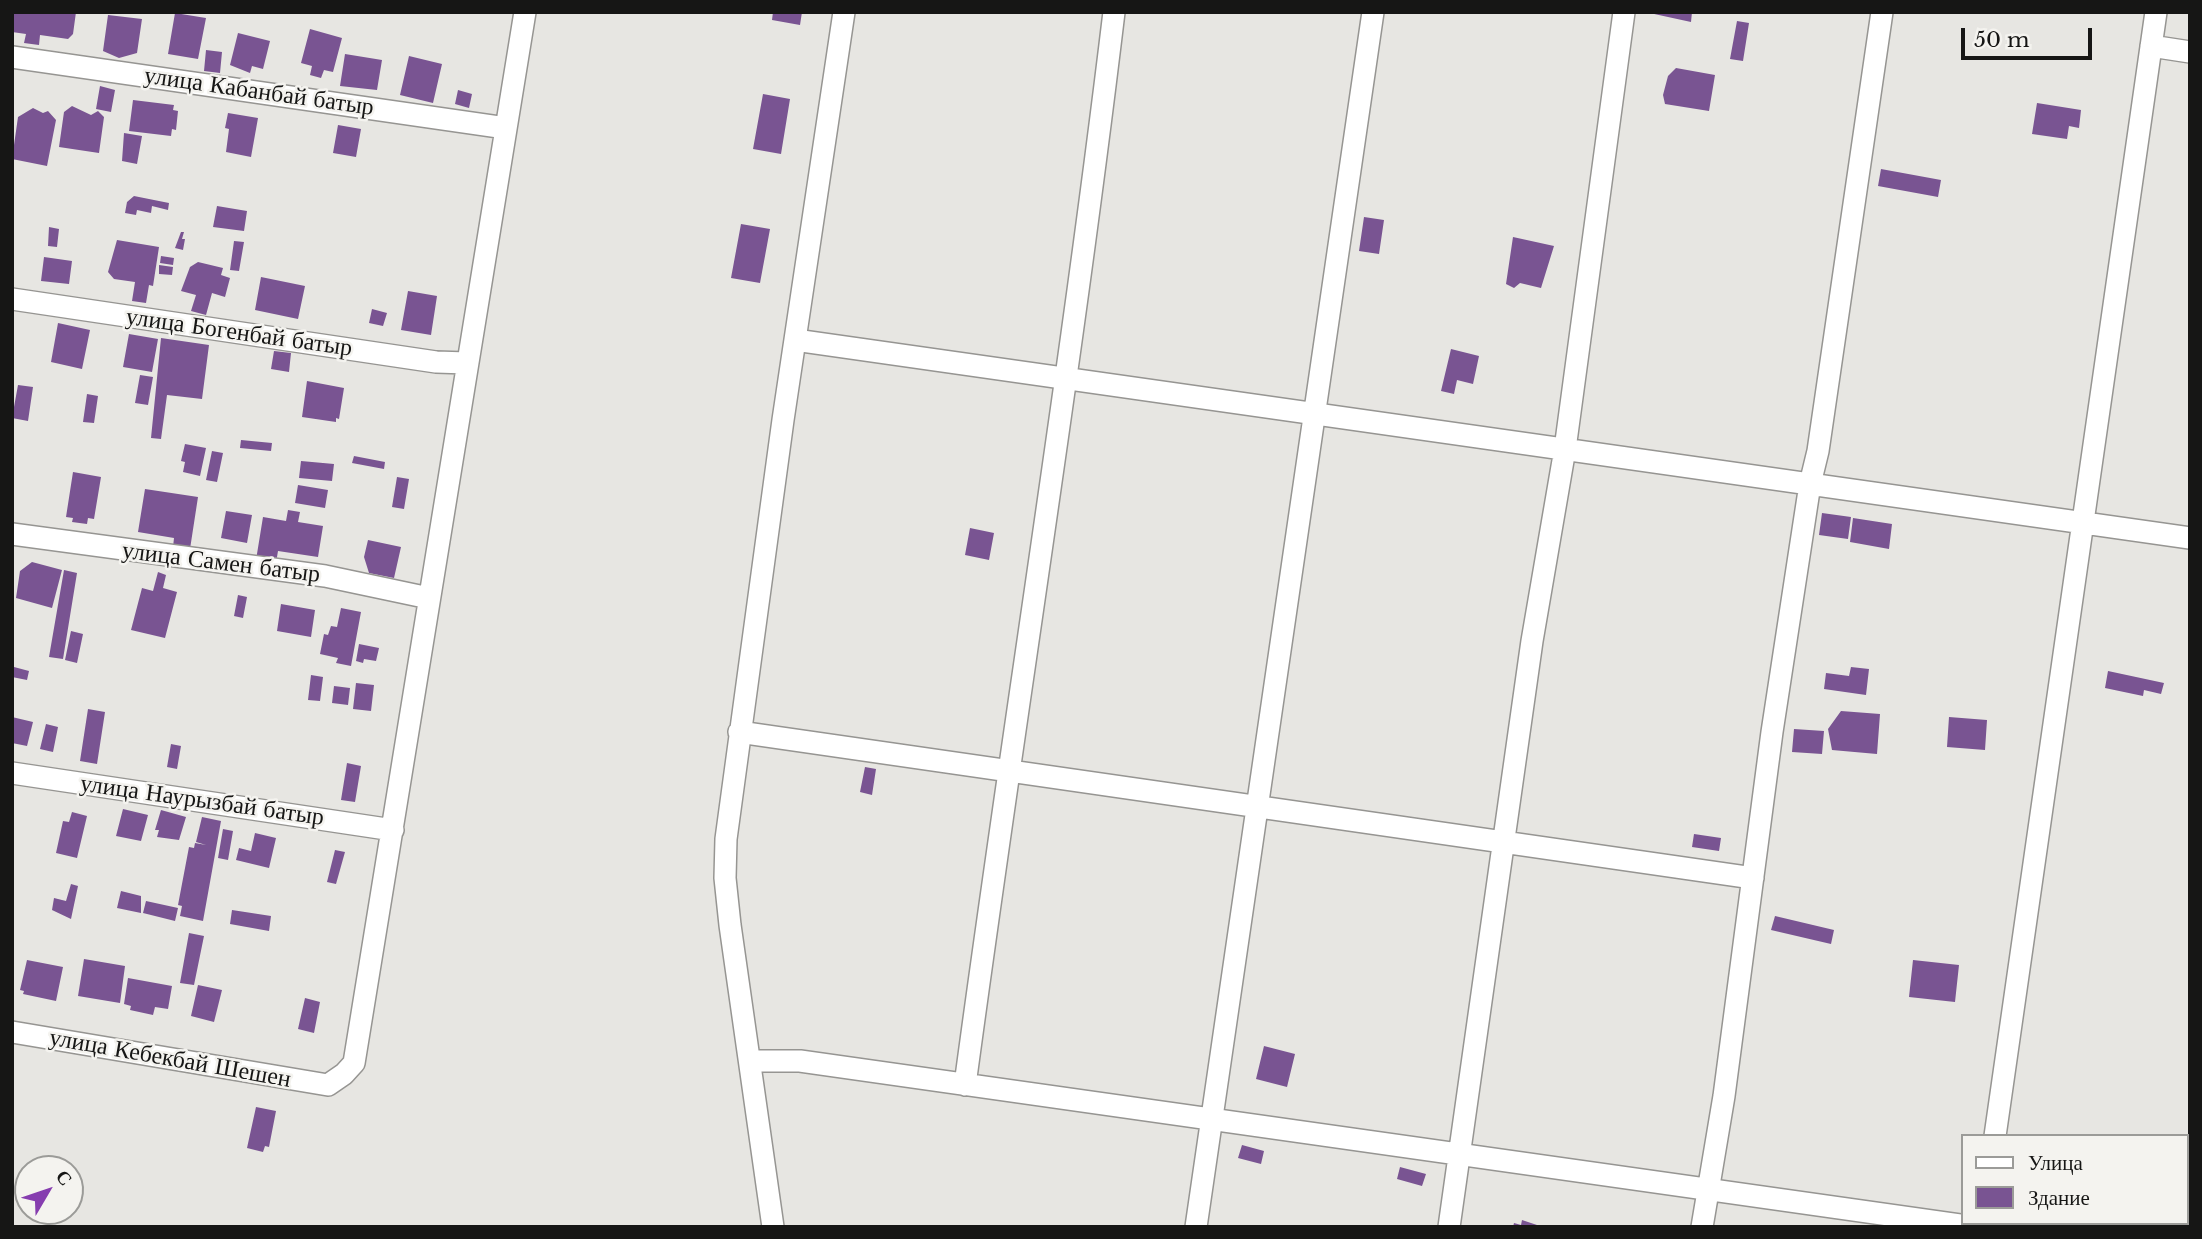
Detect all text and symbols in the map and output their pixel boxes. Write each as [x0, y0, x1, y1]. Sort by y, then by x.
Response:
scale bar [1964, 14, 2095, 58]
text: 50 m [1974, 27, 2029, 53]
street label: улица Кабанбай батыр [142, 62, 376, 122]
street label: улица Богенбай батыр [124, 303, 354, 363]
street label: улица Самен батыр [120, 537, 322, 589]
street label: улица Наурызбай батыр [78, 770, 326, 832]
street label: улица Кебекбай Шешен [47, 1024, 293, 1094]
legend [1960, 1134, 2188, 1225]
text: Улица [2028, 1150, 2083, 1176]
north arrow [14, 1155, 84, 1225]
text: С [51, 1165, 77, 1190]
text: Здание [2028, 1185, 2090, 1211]

